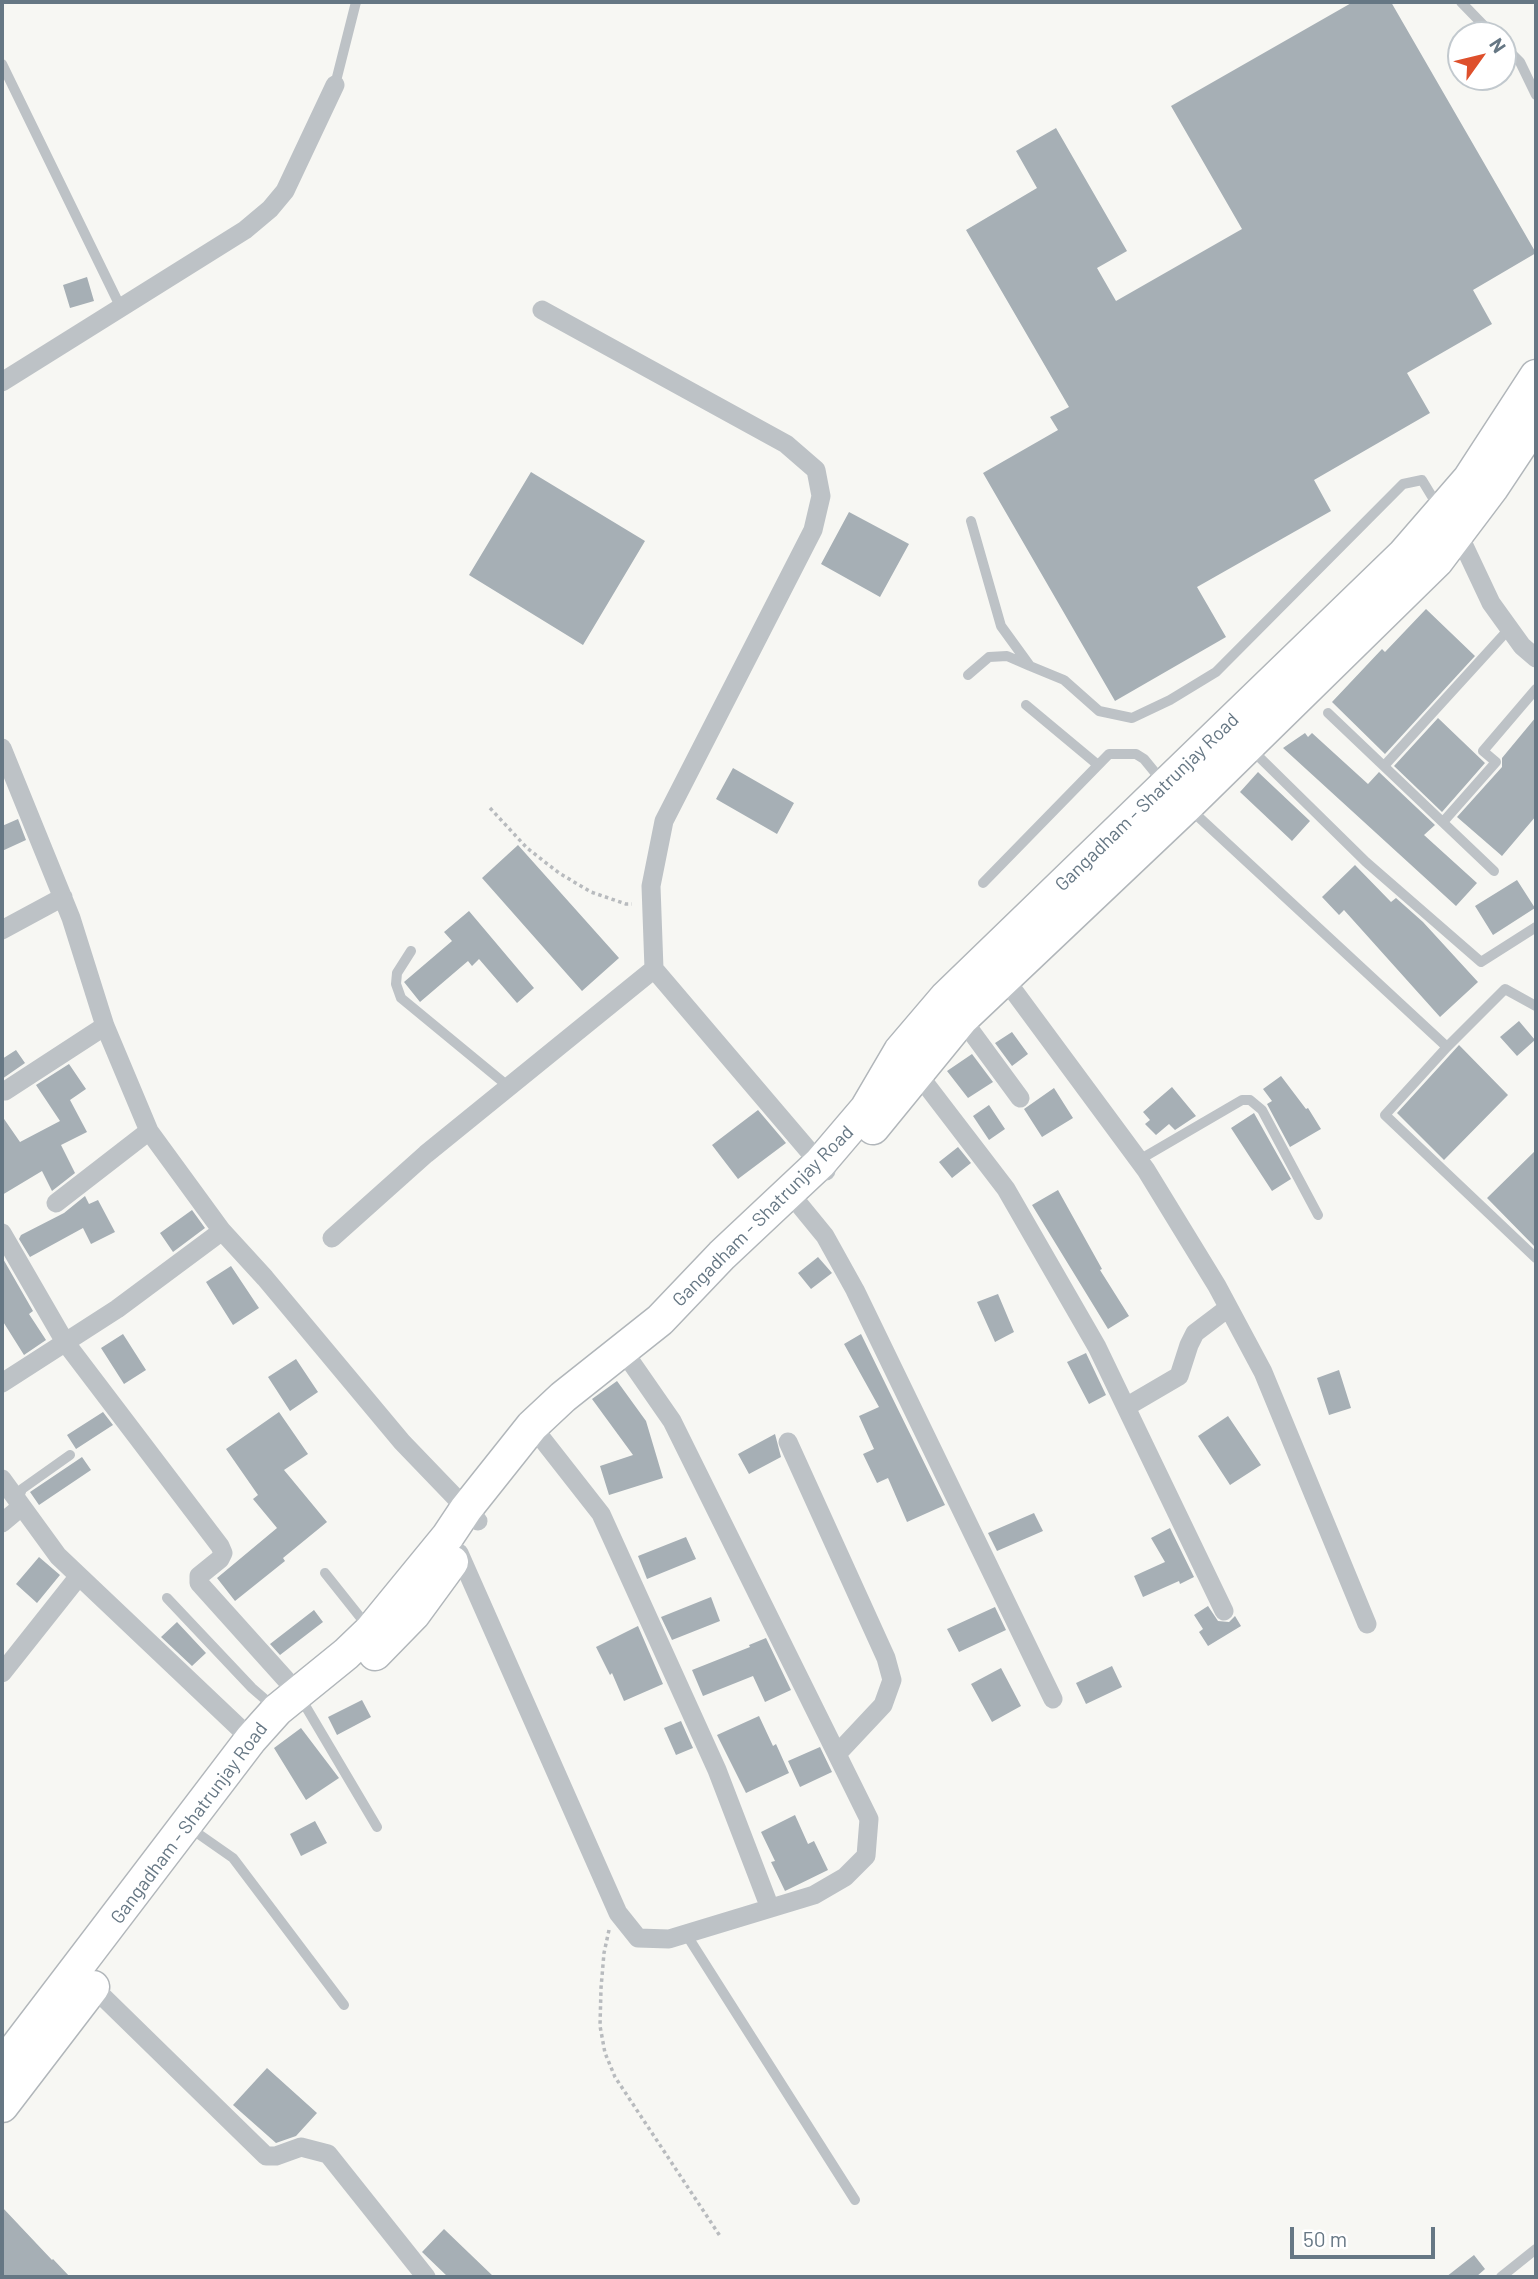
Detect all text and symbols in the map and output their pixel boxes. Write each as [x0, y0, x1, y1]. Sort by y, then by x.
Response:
north arrow [1447, 21, 1517, 91]
text: N [1485, 33, 1511, 57]
street label: Gangadham - Shatrunjay Road [1050, 708, 1244, 896]
street label: Gangadham - Shatrunjay Road [668, 1121, 858, 1311]
street label: Gangadham - Shatrunjay Road [106, 1718, 272, 1928]
scale bar [1293, 2212, 1438, 2256]
text: 50 m [1303, 2226, 1347, 2251]

